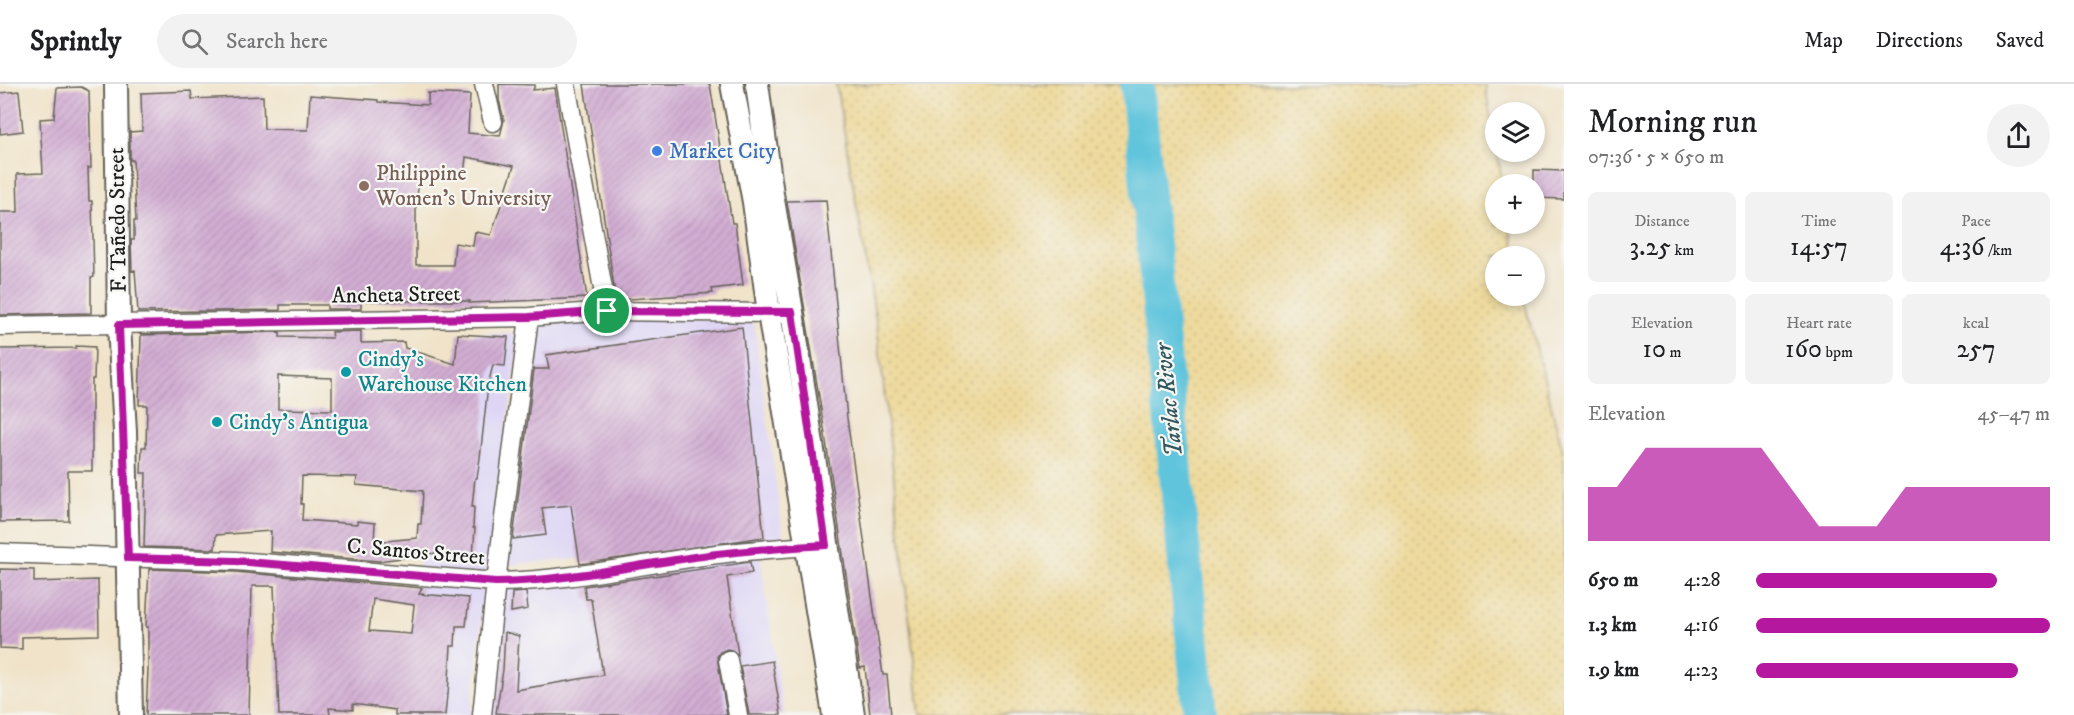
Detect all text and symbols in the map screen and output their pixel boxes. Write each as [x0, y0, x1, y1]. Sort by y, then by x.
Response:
search box [157, 14, 577, 68]
text: Sprintly [30, 24, 121, 59]
icon: search [178, 25, 211, 58]
text: Search here [226, 28, 328, 55]
text: Map [1804, 28, 1843, 54]
text: Directions [1876, 28, 1963, 54]
text: Saved [1996, 28, 2044, 54]
map controls [1485, 102, 1545, 306]
button: layers [1485, 102, 1545, 162]
text: Morning run [1588, 102, 1757, 143]
button: share [1987, 104, 2050, 167]
place label: Market City [669, 138, 776, 165]
marker: Market City [650, 144, 664, 158]
text: 07:36 · 5 × 650 m [1588, 145, 1724, 170]
street label: F. Tañedo Street [103, 147, 133, 293]
place label: Philippine Women's University [375, 160, 552, 212]
button: + [1485, 174, 1545, 234]
marker: Philippine Women's University [357, 179, 371, 193]
text: Distance [1634, 211, 1690, 231]
text: Time [1802, 211, 1836, 231]
text: Pace [1961, 211, 1991, 231]
text: 3.25 [1630, 231, 1671, 264]
text: 14:57 [1790, 231, 1848, 264]
text: 4:36 [1940, 231, 1985, 264]
text: km [1671, 240, 1694, 260]
text: /km [1985, 240, 2012, 260]
button: − [1485, 246, 1545, 306]
street label: Ancheta Street [331, 280, 461, 310]
pin [581, 285, 632, 336]
icon: arrive [590, 294, 623, 327]
text: Elevation [1631, 313, 1693, 333]
text: Heart rate [1786, 313, 1852, 333]
text: kcal [1963, 313, 1989, 333]
text: 10 [1643, 333, 1666, 366]
text: 160 [1785, 333, 1822, 366]
text: 257 [1956, 333, 1996, 366]
water label: Tarlac River [1148, 339, 1190, 458]
text: m [1666, 342, 1681, 362]
text: bpm [1822, 342, 1853, 362]
place label: Cindy's Warehouse Kitchen [357, 346, 528, 398]
marker: Cindy's Warehouse Kitchen [339, 365, 353, 379]
text: Elevation [1588, 402, 1665, 427]
text: 45–47 m [1977, 402, 2050, 427]
place label: Cindy's Antigua [229, 409, 369, 436]
marker: Cindy's Antigua [210, 415, 224, 429]
street label: C. Santos Street [346, 533, 486, 571]
text: 650 m [1588, 568, 1638, 593]
text: 4:28 [1684, 568, 1721, 593]
text: 1.3 km [1588, 613, 1637, 638]
text: 4:16 [1684, 613, 1718, 638]
text: 1.9 km [1588, 658, 1639, 683]
text: 4:23 [1684, 658, 1718, 683]

